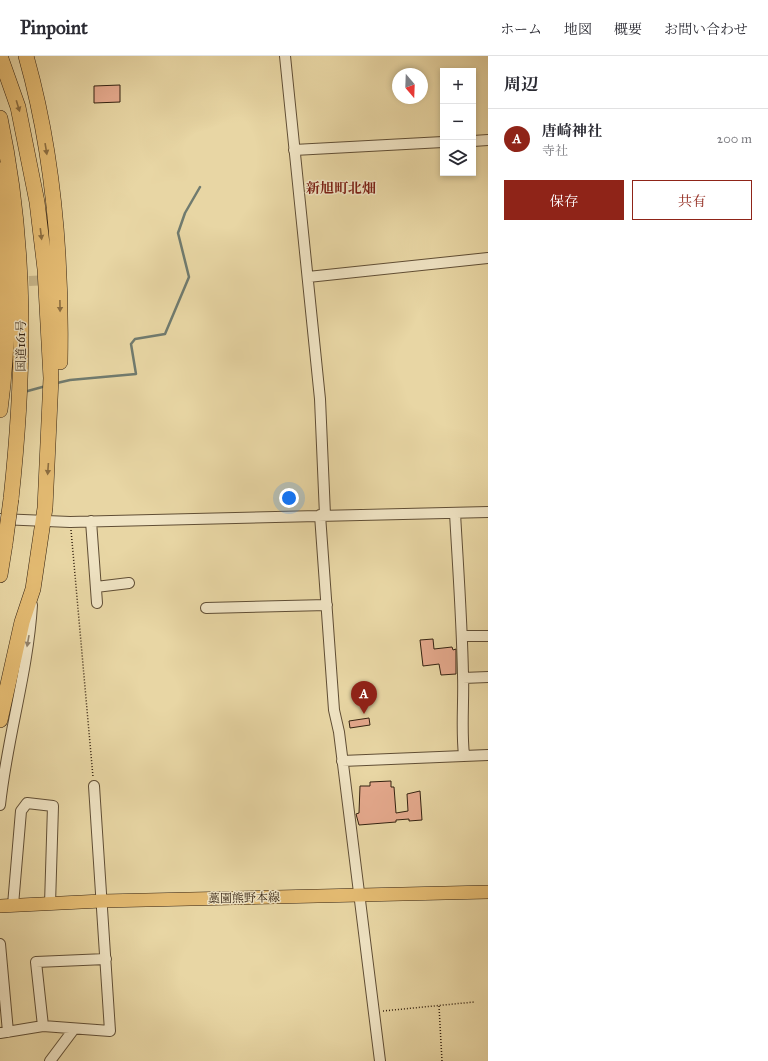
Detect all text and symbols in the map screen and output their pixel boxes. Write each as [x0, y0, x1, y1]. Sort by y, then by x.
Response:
text: Pinpoint [20, 16, 88, 39]
text: ホーム [500, 21, 542, 38]
text: 地図 [564, 21, 592, 38]
text: 概要 [614, 21, 642, 38]
text: お問い合わせ [664, 21, 748, 38]
north arrow [392, 68, 428, 104]
map controls [440, 68, 476, 176]
button: + [440, 68, 476, 104]
text: 周辺 [504, 74, 538, 95]
one-way arrow [15, 100, 21, 112]
button: − [440, 104, 476, 140]
text: 唐崎神社 [542, 122, 602, 140]
text: A [513, 131, 521, 147]
text: 200 m [717, 131, 752, 147]
button: layers [440, 140, 476, 176]
one-way arrow [43, 143, 49, 155]
text: 寺社 [542, 143, 568, 159]
district label: 新旭町北畑 [306, 180, 376, 197]
button: 保存 [504, 180, 624, 220]
button: 共有 [632, 180, 752, 220]
one-way arrow [38, 228, 44, 240]
one-way arrow [57, 300, 63, 313]
street label: 国道161号 [14, 320, 28, 372]
one-way arrow [44, 463, 51, 475]
your location [279, 488, 299, 508]
one-way arrow [24, 635, 30, 647]
pin: A [351, 681, 377, 714]
street label: 藁園熊野本線 [208, 890, 280, 906]

